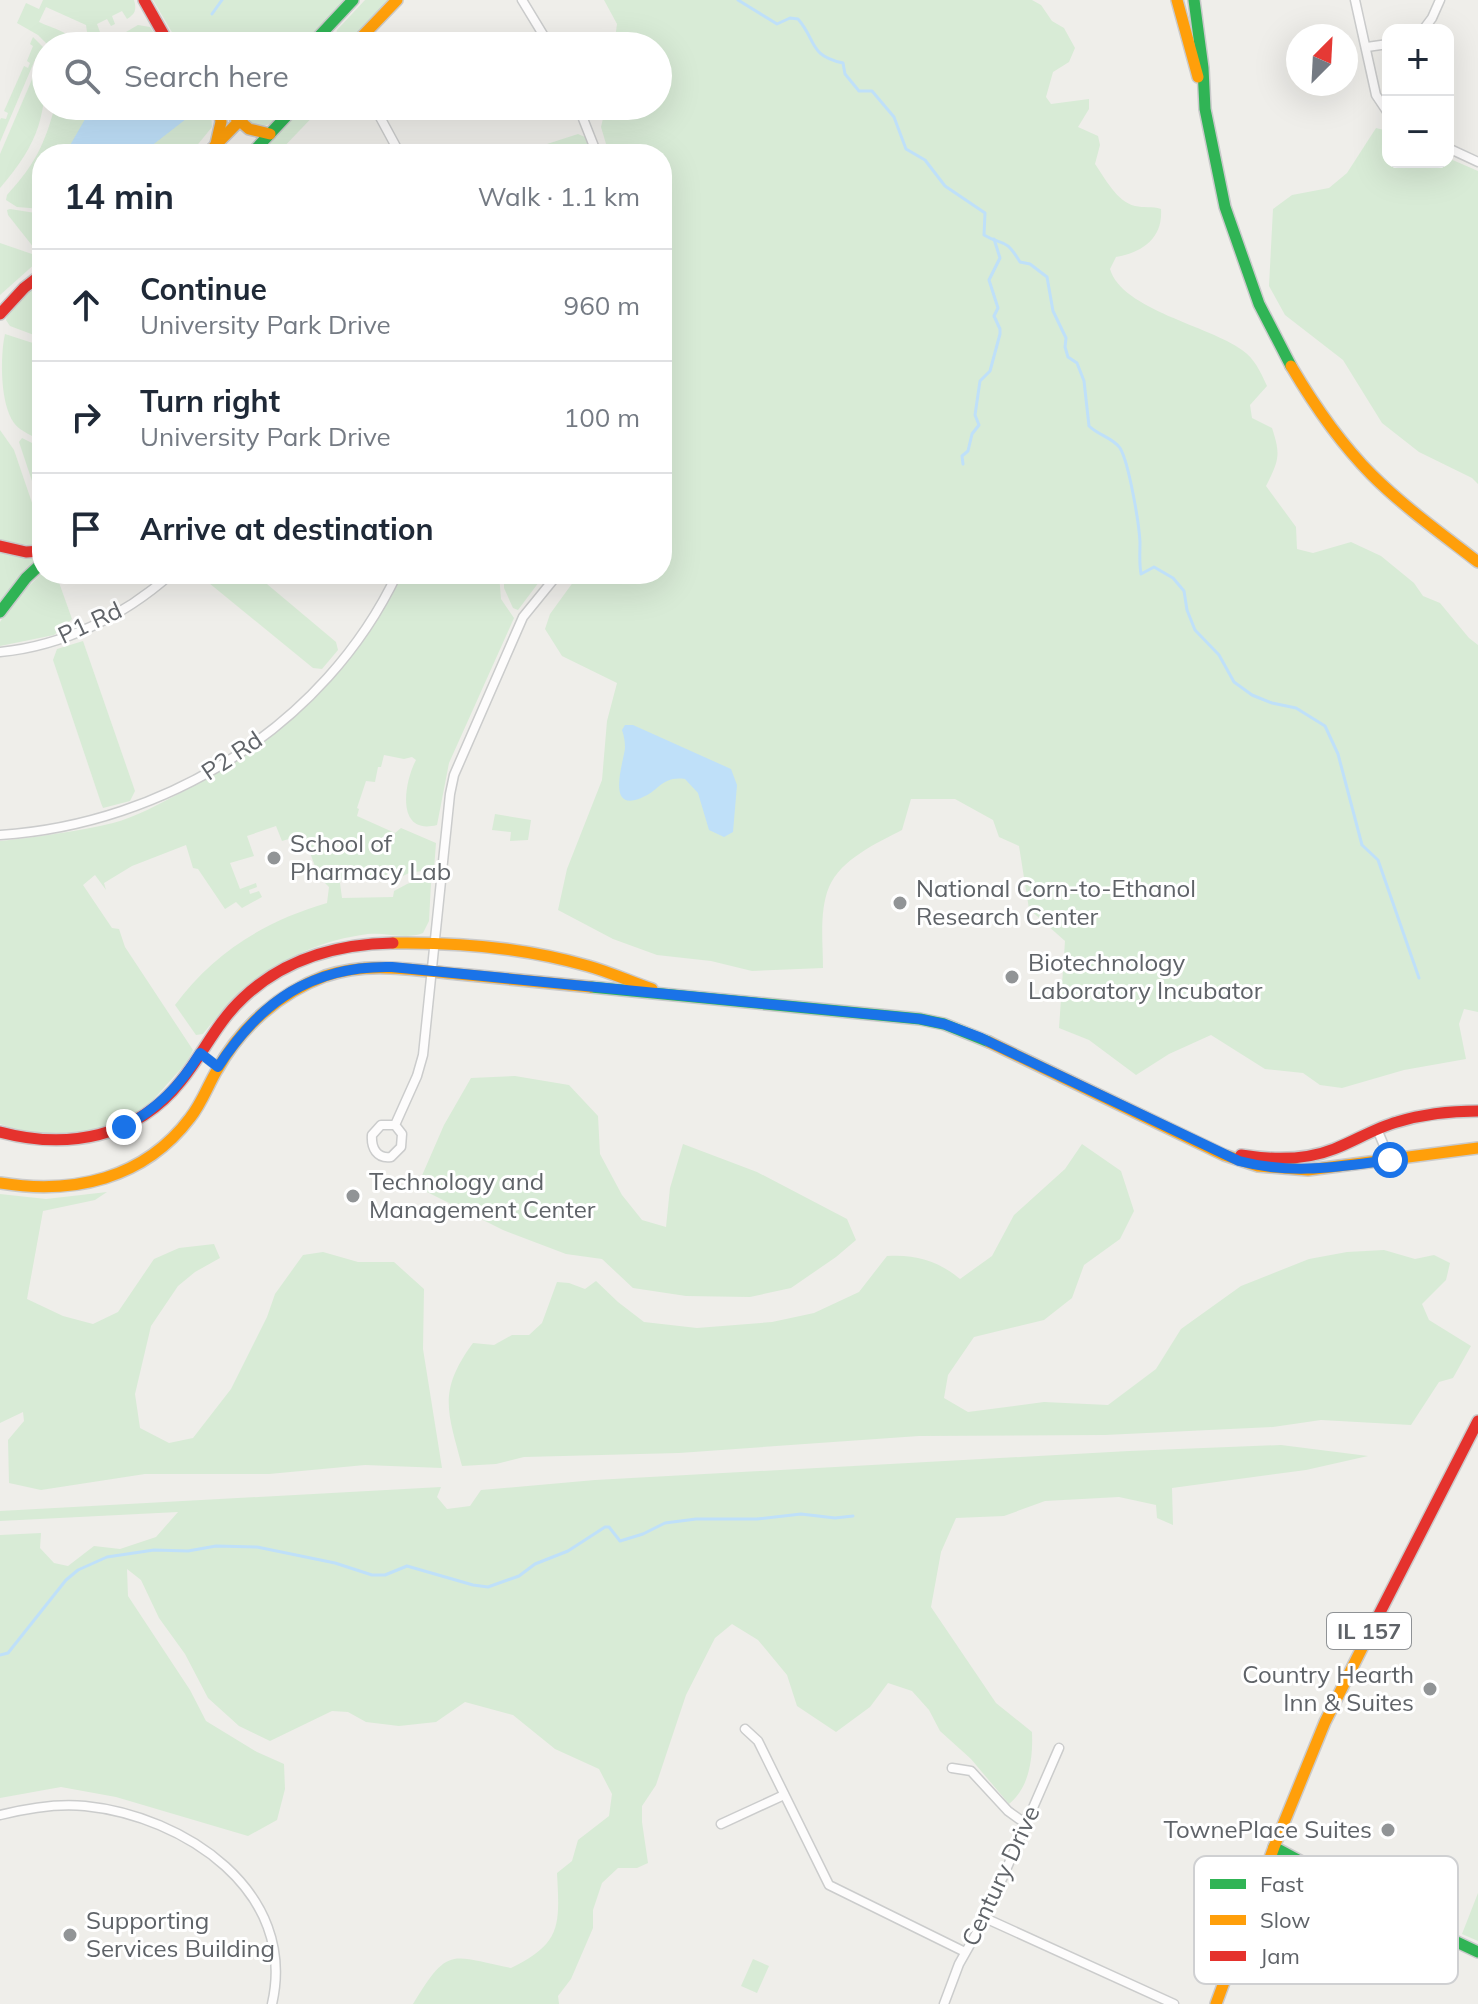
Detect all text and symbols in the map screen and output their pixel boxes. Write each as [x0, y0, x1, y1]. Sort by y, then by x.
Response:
north arrow [1286, 24, 1358, 96]
map controls [1382, 24, 1454, 168]
button: + [1382, 24, 1454, 96]
search box [32, 32, 672, 120]
icon: search [60, 54, 104, 98]
text: Search here [124, 57, 289, 95]
button: − [1382, 96, 1454, 168]
text: 14 min [64, 175, 174, 218]
text: Walk · 1.1 km [478, 180, 640, 213]
text: Continue [140, 270, 267, 308]
icon: ahead [64, 283, 108, 327]
text: 960 m [564, 289, 640, 322]
text: University Park Drive [140, 308, 391, 341]
text: Turn right [140, 382, 280, 420]
icon: right [64, 395, 108, 439]
text: 100 m [564, 401, 640, 434]
text: University Park Drive [140, 420, 391, 453]
icon: arrive [64, 507, 108, 551]
text: Arrive at destination [140, 510, 434, 548]
street label: P1 Rd [53, 594, 126, 650]
street label: P2 Rd [195, 724, 268, 786]
place label: School of Pharmacy Lab [290, 828, 451, 886]
marker: School of Pharmacy Lab [265, 849, 283, 867]
place label: National Corn-to-Ethanol Research Center [916, 873, 1196, 931]
marker: National Corn-to-Ethanol Research Center [891, 894, 909, 912]
place label: Biotechnology Laboratory Incubator [1028, 947, 1263, 1005]
marker: Biotechnology Laboratory Incubator [1003, 968, 1021, 986]
route end [106, 1109, 142, 1145]
route start [1372, 1142, 1408, 1178]
place label: Technology and Management Center [369, 1166, 596, 1224]
marker: Technology and Management Center [344, 1187, 362, 1205]
road number: IL 157 [1327, 1613, 1411, 1649]
place label: Country Hearth Inn & Suites [1242, 1659, 1414, 1717]
marker: Country Hearth Inn & Suites [1421, 1680, 1439, 1698]
street label: Century Drive [955, 1801, 1046, 1951]
place label: TownePlace Suites [1163, 1814, 1372, 1844]
marker: TownePlace Suites [1379, 1821, 1397, 1839]
legend [1194, 1856, 1458, 1984]
text: Fast [1260, 1870, 1304, 1898]
place label: Supporting Services Building [86, 1905, 275, 1963]
text: Slow [1260, 1906, 1310, 1934]
marker: Supporting Services Building [61, 1926, 79, 1944]
text: Jam [1260, 1942, 1300, 1970]

